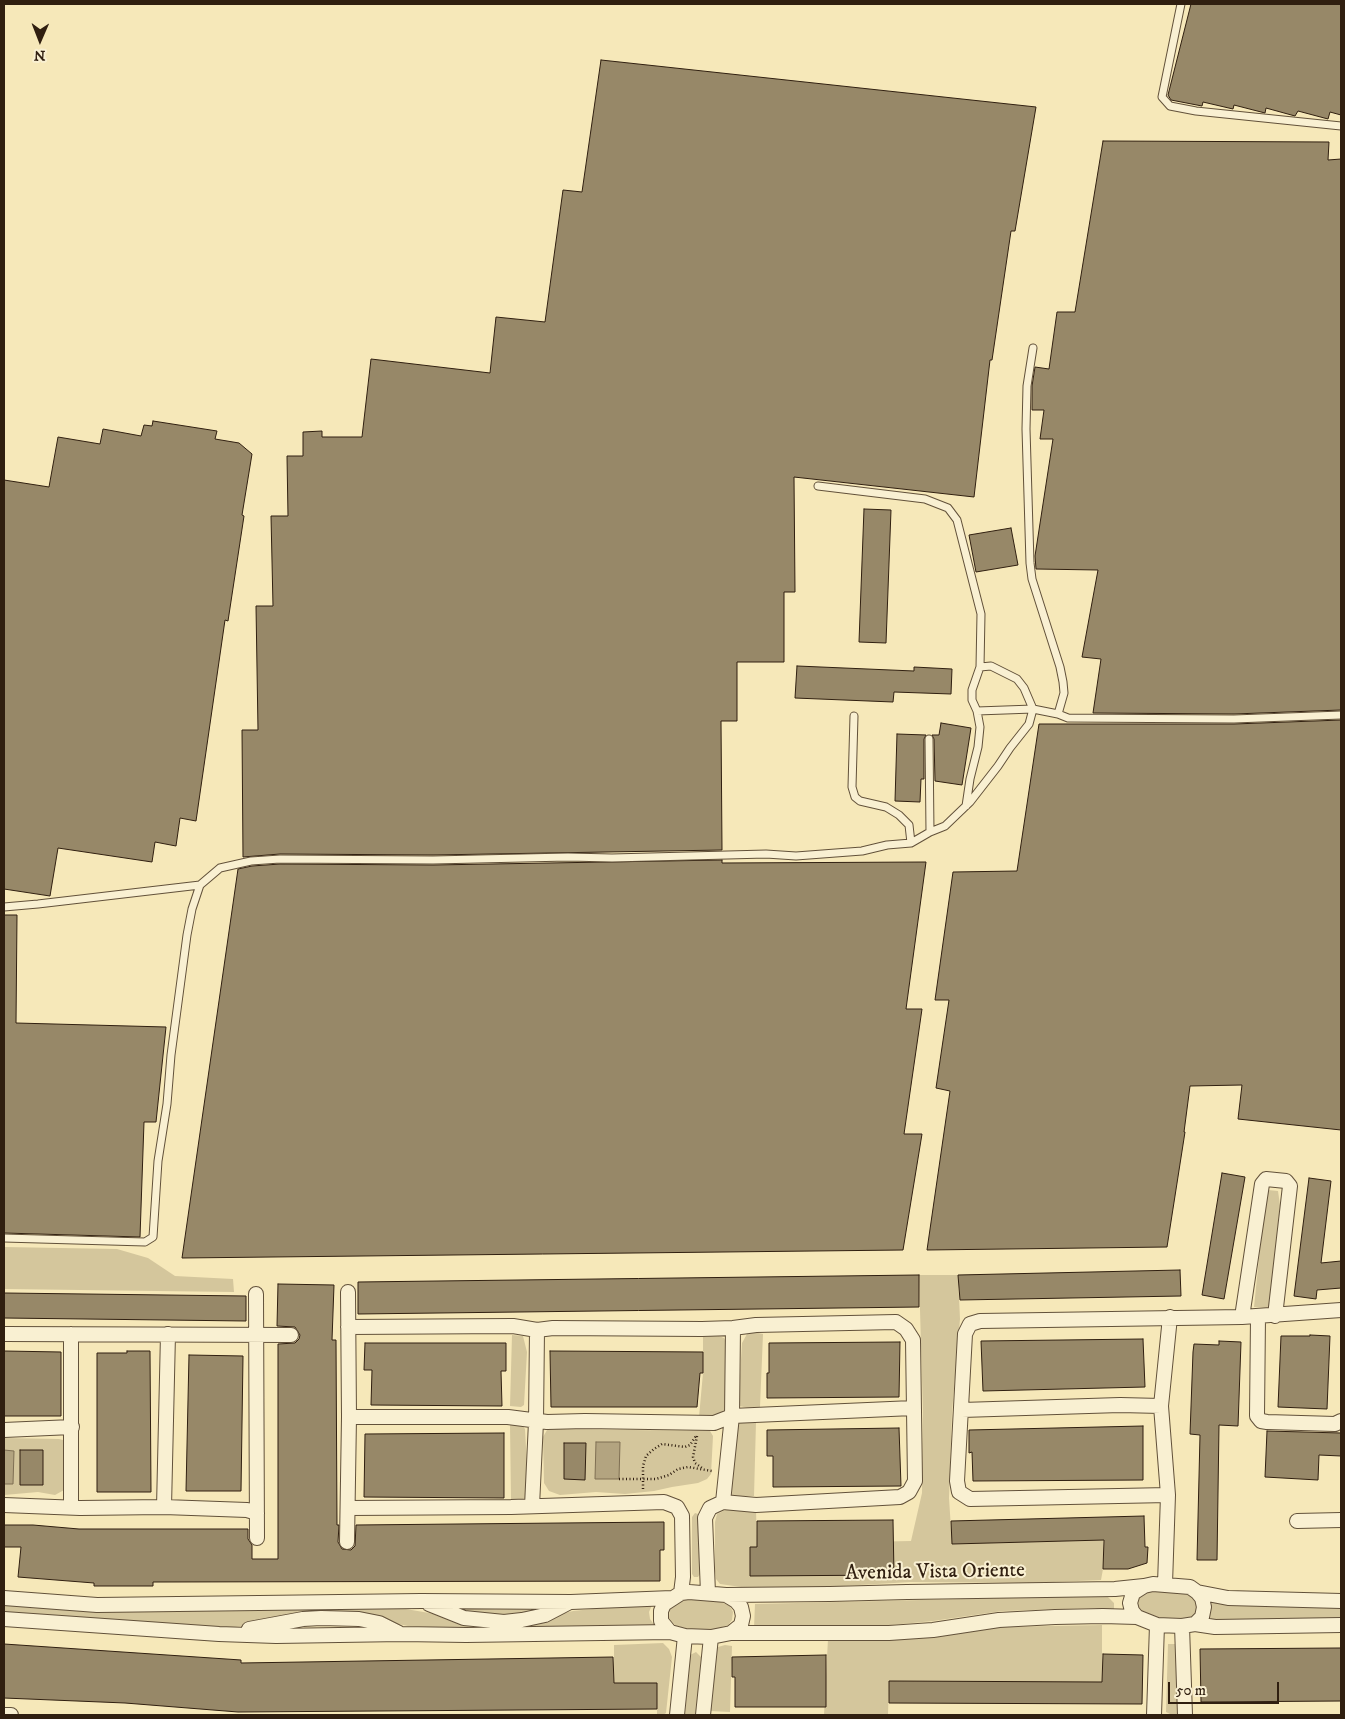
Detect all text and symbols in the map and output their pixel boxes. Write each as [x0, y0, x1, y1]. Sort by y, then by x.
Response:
north arrow [15, 15, 65, 65]
text: N [34, 46, 46, 64]
street label: Avenida Vista Oriente [845, 1559, 1025, 1587]
scale bar [1170, 1672, 1281, 1704]
text: 50 m [1176, 1681, 1206, 1700]

